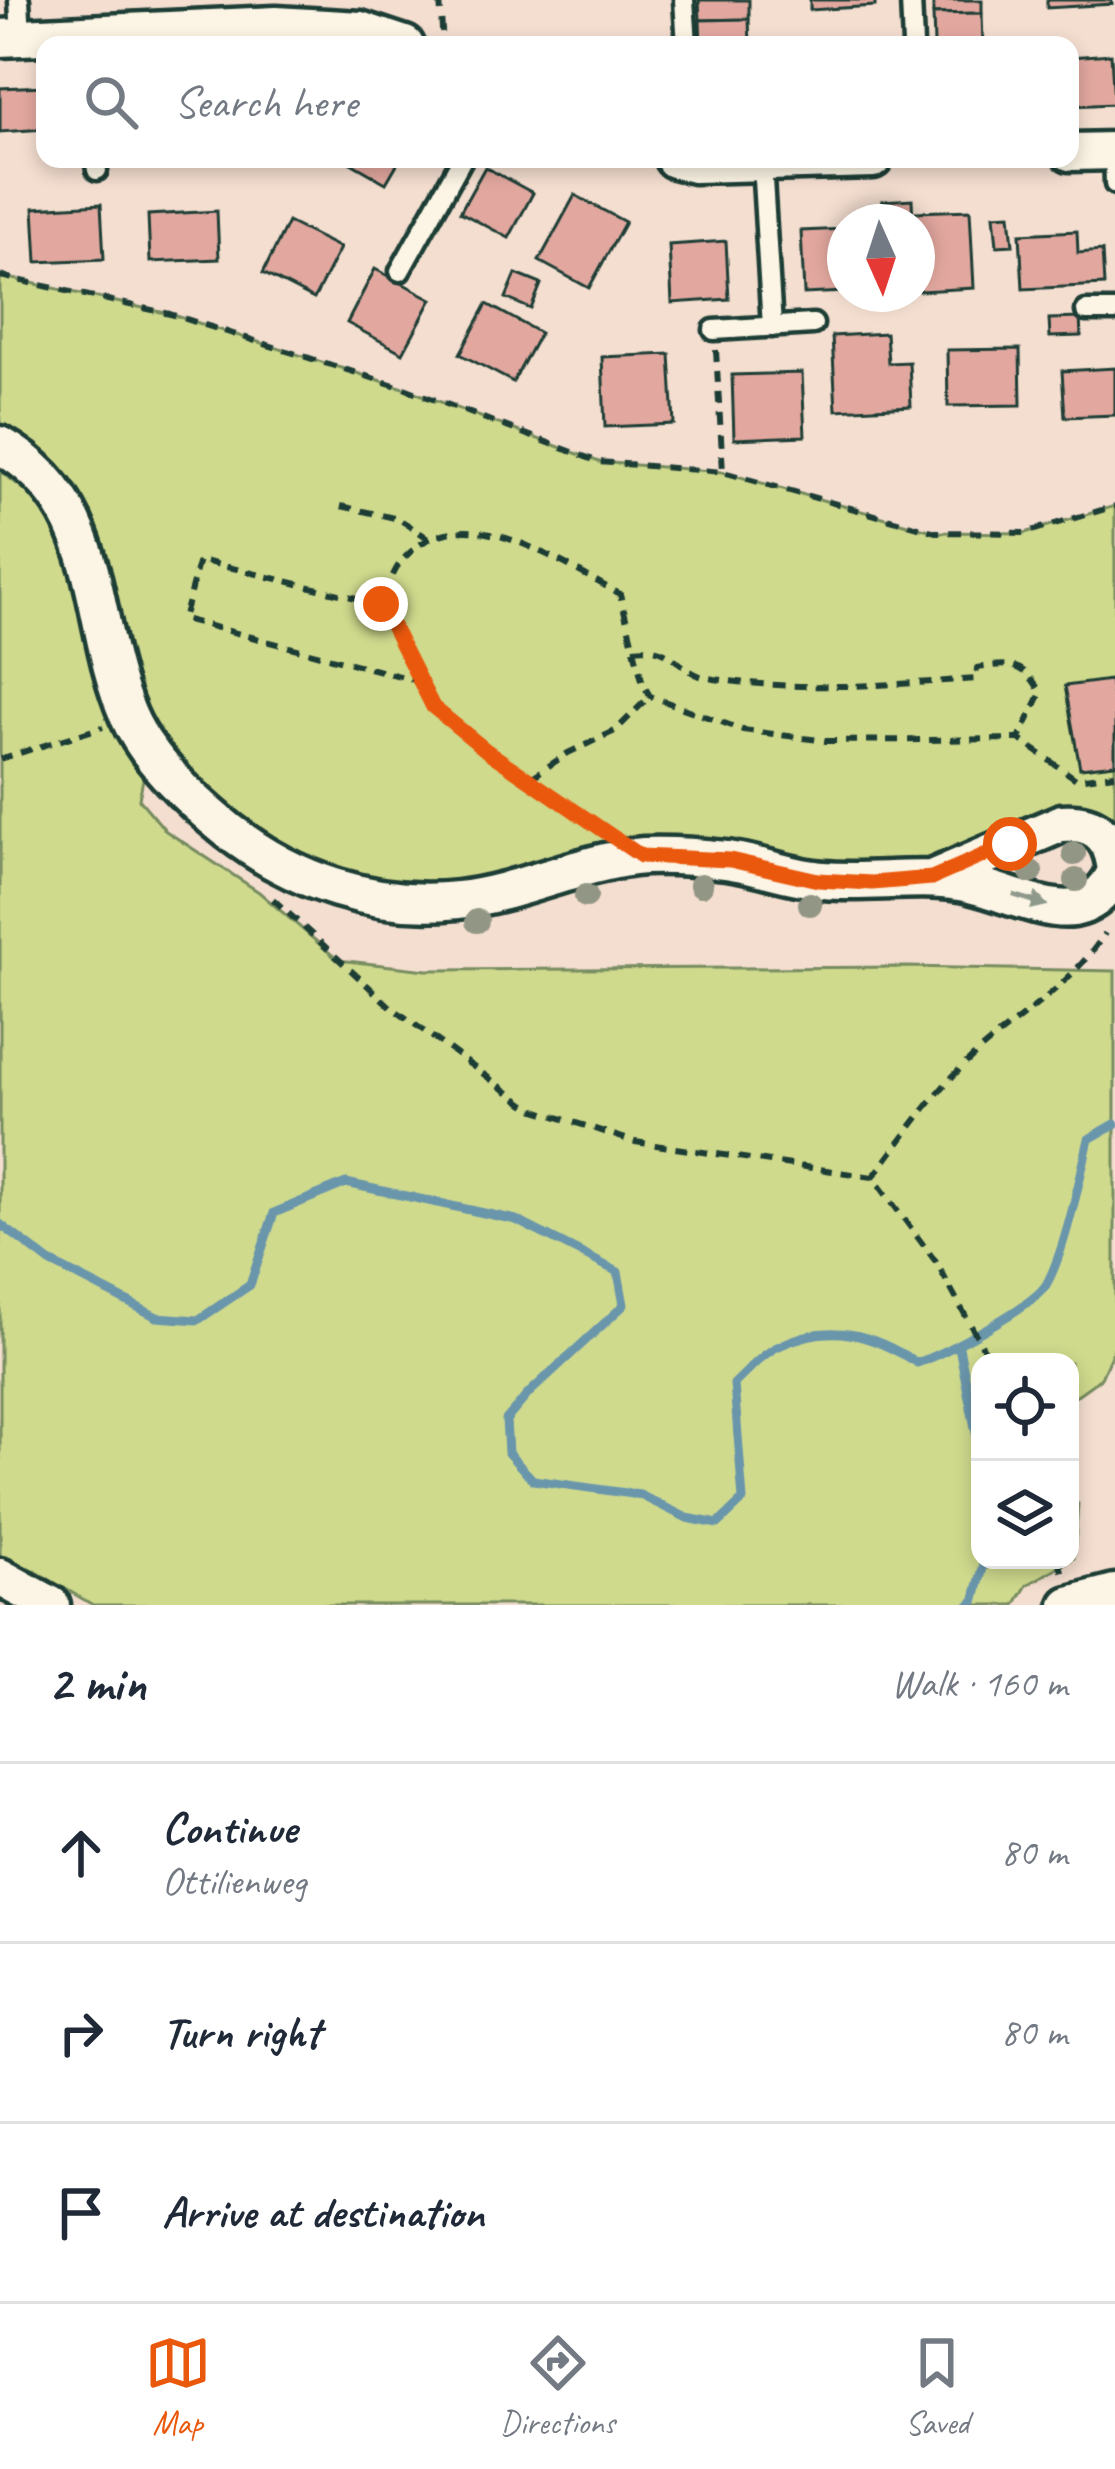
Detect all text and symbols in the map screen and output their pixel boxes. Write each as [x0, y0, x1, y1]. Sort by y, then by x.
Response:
search box [36, 36, 1079, 168]
icon: search [78, 69, 144, 135]
text: Search here [174, 74, 357, 131]
north arrow [827, 204, 935, 312]
route end [354, 577, 408, 631]
route start [983, 817, 1037, 871]
one-way arrow [1012, 892, 1049, 911]
map controls [971, 1353, 1079, 1569]
button: locate [971, 1353, 1079, 1461]
button: layers [971, 1461, 1079, 1569]
text: 2 min [48, 1651, 146, 1715]
text: Walk · 160 m [891, 1659, 1067, 1708]
text: Continue [162, 1800, 296, 1857]
icon: ahead [48, 1820, 114, 1886]
text: 80 m [1001, 1828, 1067, 1877]
text: Ottilienweg [162, 1857, 306, 1906]
icon: right [48, 2000, 114, 2066]
text: Turn right [162, 2004, 320, 2061]
text: 80 m [1001, 2008, 1067, 2057]
icon: arrive [48, 2180, 114, 2246]
text: Arrive at destination [162, 2184, 484, 2241]
tab: Map [145, 2330, 211, 2444]
tab: Directions [500, 2330, 615, 2444]
tab: Saved [904, 2330, 970, 2444]

